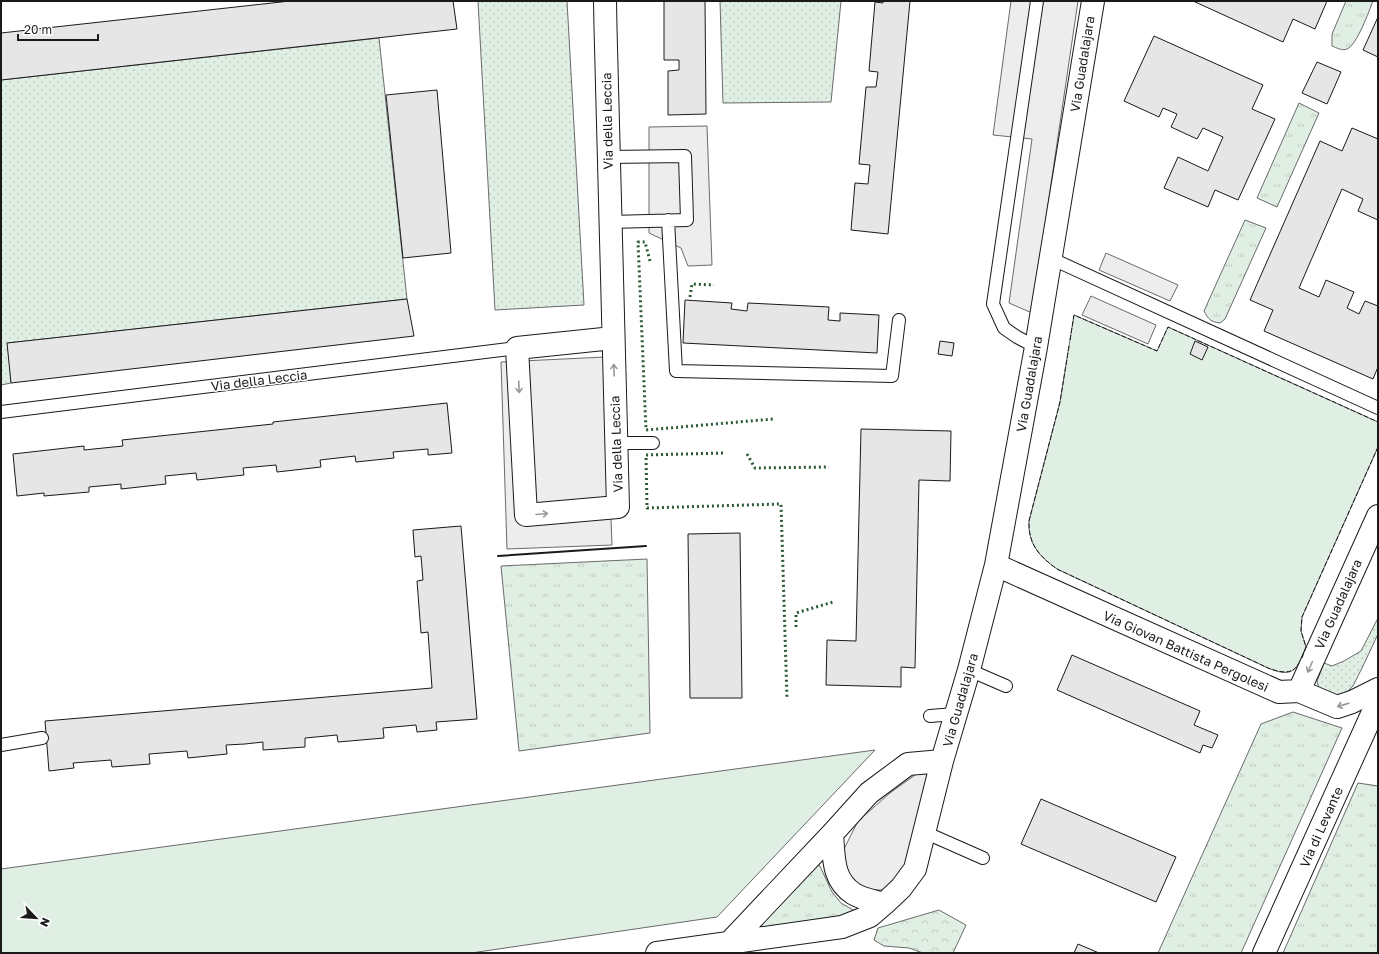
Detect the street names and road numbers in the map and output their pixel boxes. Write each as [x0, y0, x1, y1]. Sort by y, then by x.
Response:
street label: Via Guadalajara [1067, 15, 1097, 113]
street label: Via della Leccia [598, 72, 616, 170]
street label: Via Guadalajara [1013, 335, 1045, 433]
street label: Via della Leccia [210, 366, 308, 394]
street label: Via della Leccia [606, 395, 626, 493]
street label: Via Guadalajara [1311, 556, 1365, 652]
street label: Via Giovan Battista Pergolesi [1101, 607, 1271, 695]
street label: Via Guadalajara [939, 651, 981, 749]
street label: Via di Levante [1296, 784, 1346, 870]

